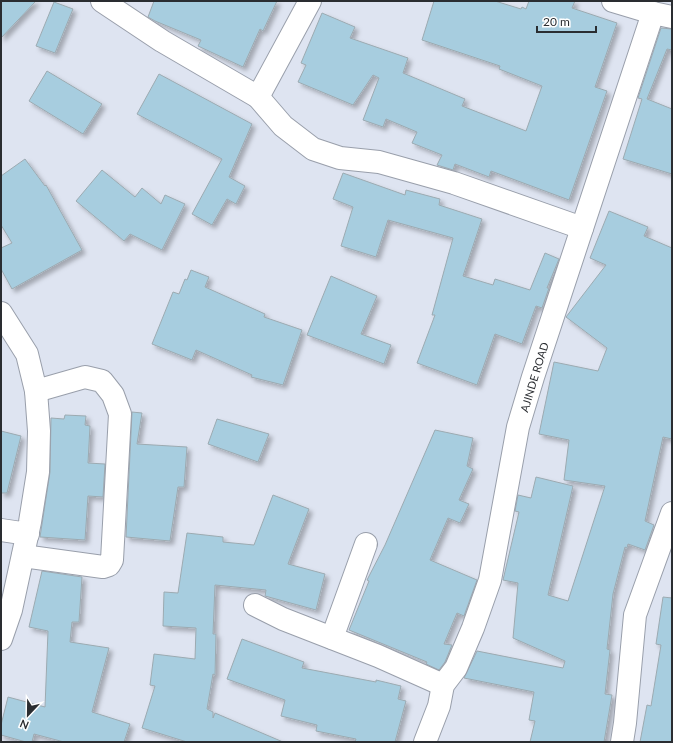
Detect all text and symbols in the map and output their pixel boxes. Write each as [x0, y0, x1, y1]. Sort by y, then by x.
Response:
scale bar [537, 8, 596, 34]
text: 20 m [543, 14, 570, 29]
street label: AJINDE ROAD [517, 341, 551, 413]
north arrow [8, 695, 48, 735]
text: N [18, 717, 30, 732]

